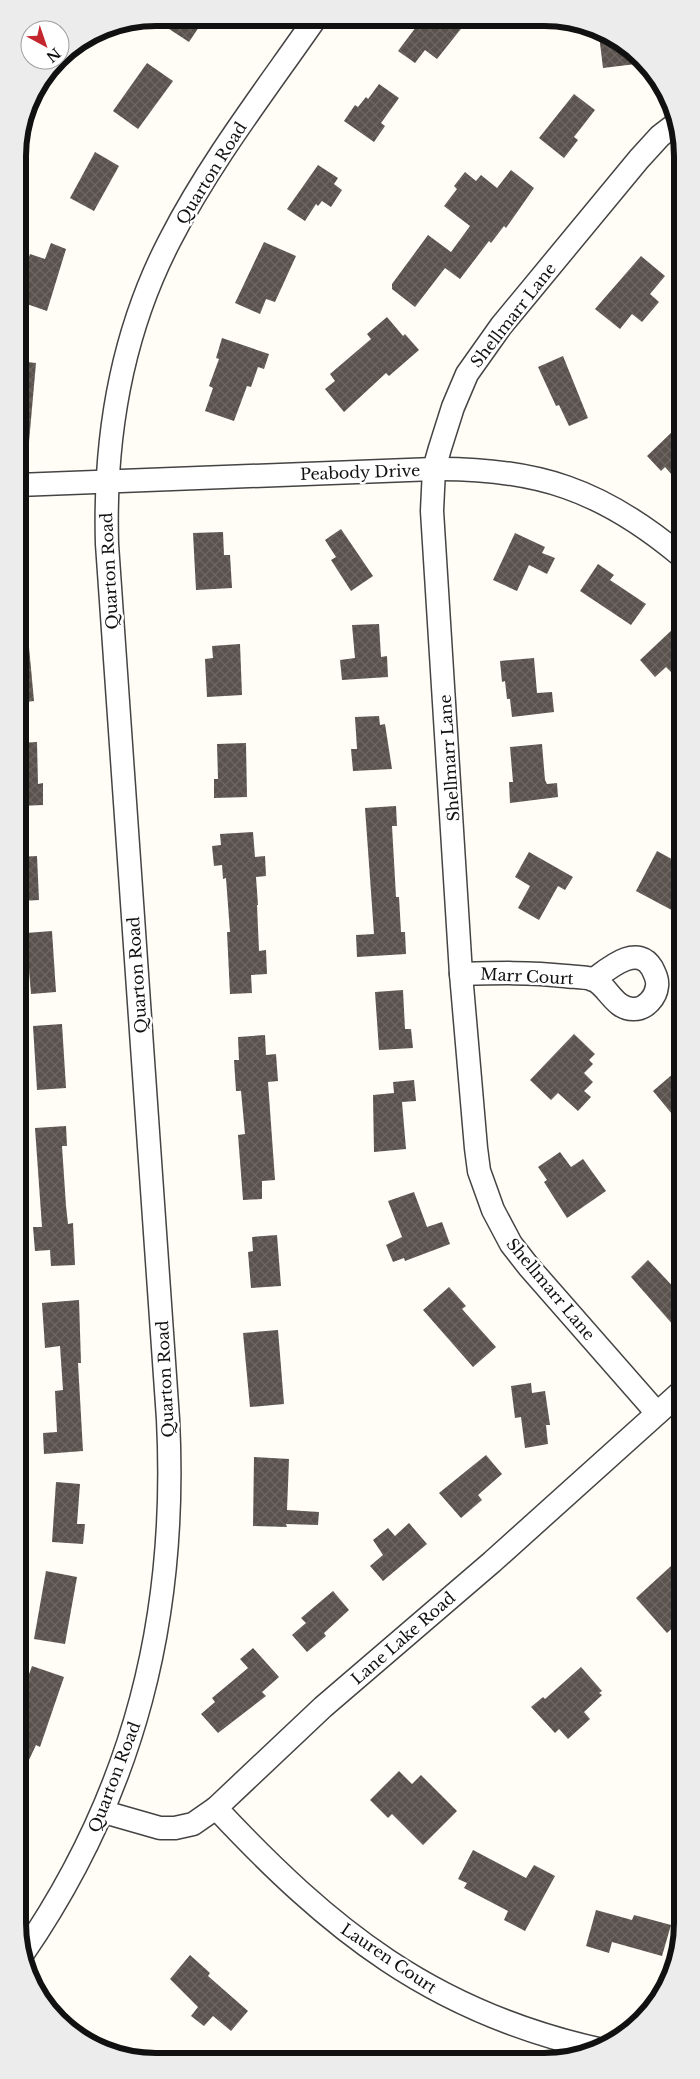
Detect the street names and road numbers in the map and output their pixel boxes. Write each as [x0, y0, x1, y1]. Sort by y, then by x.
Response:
street label: Quarton Road [171, 118, 251, 228]
street label: Shellmarr Lane [466, 259, 560, 371]
street label: Peabody Drive [300, 460, 420, 484]
street label: Quarton Road [96, 512, 122, 630]
street label: Shellmarr Lane [435, 694, 463, 822]
street label: Quarton Road [123, 916, 151, 1034]
street label: Marr Court [480, 964, 574, 988]
street label: Shellmarr Lane [503, 1234, 599, 1344]
street label: Quarton Road [152, 1320, 178, 1438]
street label: Lane Lake Road [347, 1587, 459, 1689]
street label: Quarton Road [84, 1719, 144, 1835]
street label: Lauren Court [337, 1919, 441, 1997]

